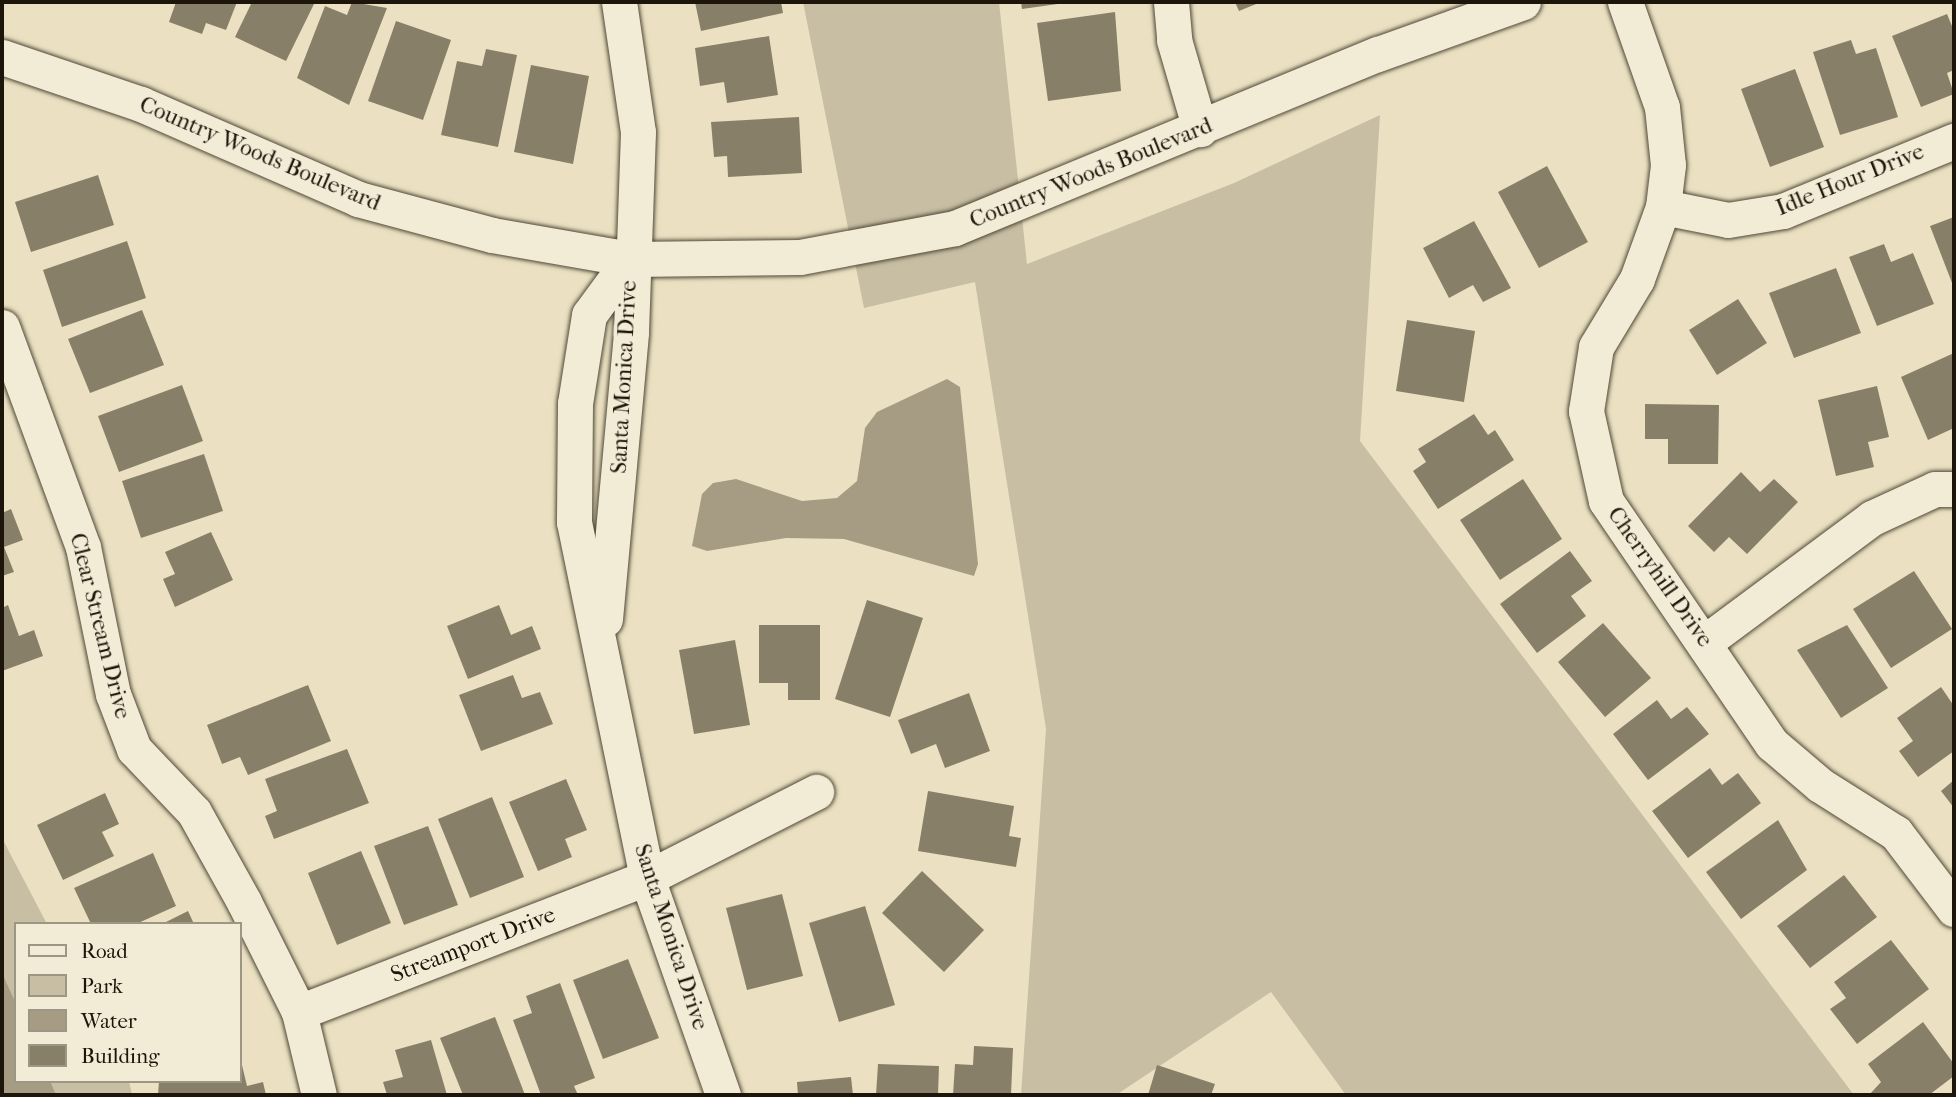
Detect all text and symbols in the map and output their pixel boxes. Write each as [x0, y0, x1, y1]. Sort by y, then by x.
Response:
street label: Country Woods Boulevard [135, 91, 385, 217]
street label: Country Woods Boulevard [966, 112, 1216, 234]
street label: Idle Hour Drive [1772, 138, 1928, 222]
street label: Santa Monica Drive [605, 280, 643, 474]
street label: Cherryhill Drive [1601, 502, 1719, 652]
street label: Clear Stream Drive [64, 530, 136, 722]
street label: Santa Monica Drive [628, 841, 714, 1033]
street label: Streamport Drive [387, 901, 559, 989]
legend [14, 922, 242, 1083]
text: Road [81, 939, 128, 963]
text: Park [81, 974, 123, 998]
text: Water [81, 1009, 137, 1033]
text: Building [81, 1044, 159, 1068]

